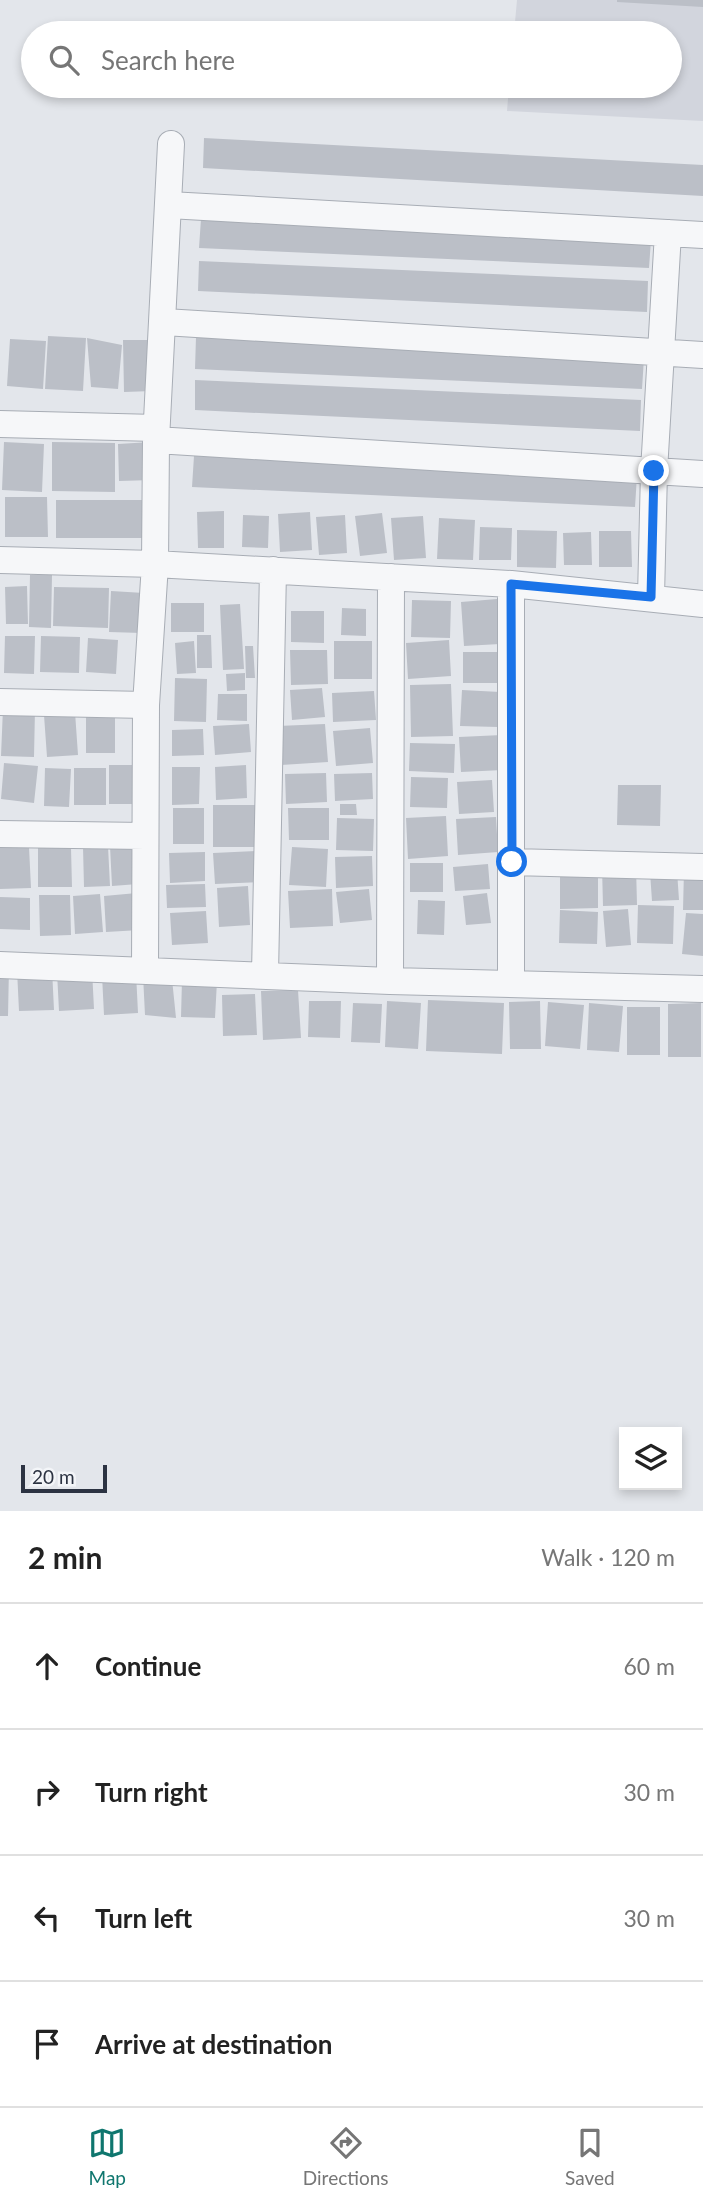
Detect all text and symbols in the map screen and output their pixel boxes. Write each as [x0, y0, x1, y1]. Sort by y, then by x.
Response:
search box [21, 21, 682, 98]
icon: search [45, 41, 83, 79]
text: Search here [101, 44, 235, 76]
route end [638, 455, 669, 486]
route start [496, 846, 527, 877]
map controls [619, 1427, 682, 1490]
button: layers [619, 1427, 682, 1490]
scale bar [21, 1462, 107, 1494]
text: 20 m [32, 1465, 75, 1488]
text: 2 min [28, 1539, 102, 1575]
text: Walk · 120 m [541, 1543, 675, 1571]
icon: ahead [28, 1647, 66, 1685]
text: Continue [95, 1650, 201, 1682]
text: 60 m [624, 1652, 675, 1680]
icon: right [28, 1773, 66, 1811]
text: Turn right [95, 1776, 208, 1808]
text: 30 m [624, 1778, 675, 1806]
icon: left [28, 1899, 66, 1937]
text: Turn left [95, 1902, 192, 1934]
text: 30 m [624, 1904, 675, 1932]
icon: arrive [28, 2025, 66, 2063]
text: Arrive at destination [95, 2028, 332, 2060]
tab: Map [88, 2124, 126, 2189]
tab: Directions [303, 2124, 389, 2189]
tab: Saved [565, 2124, 615, 2189]

